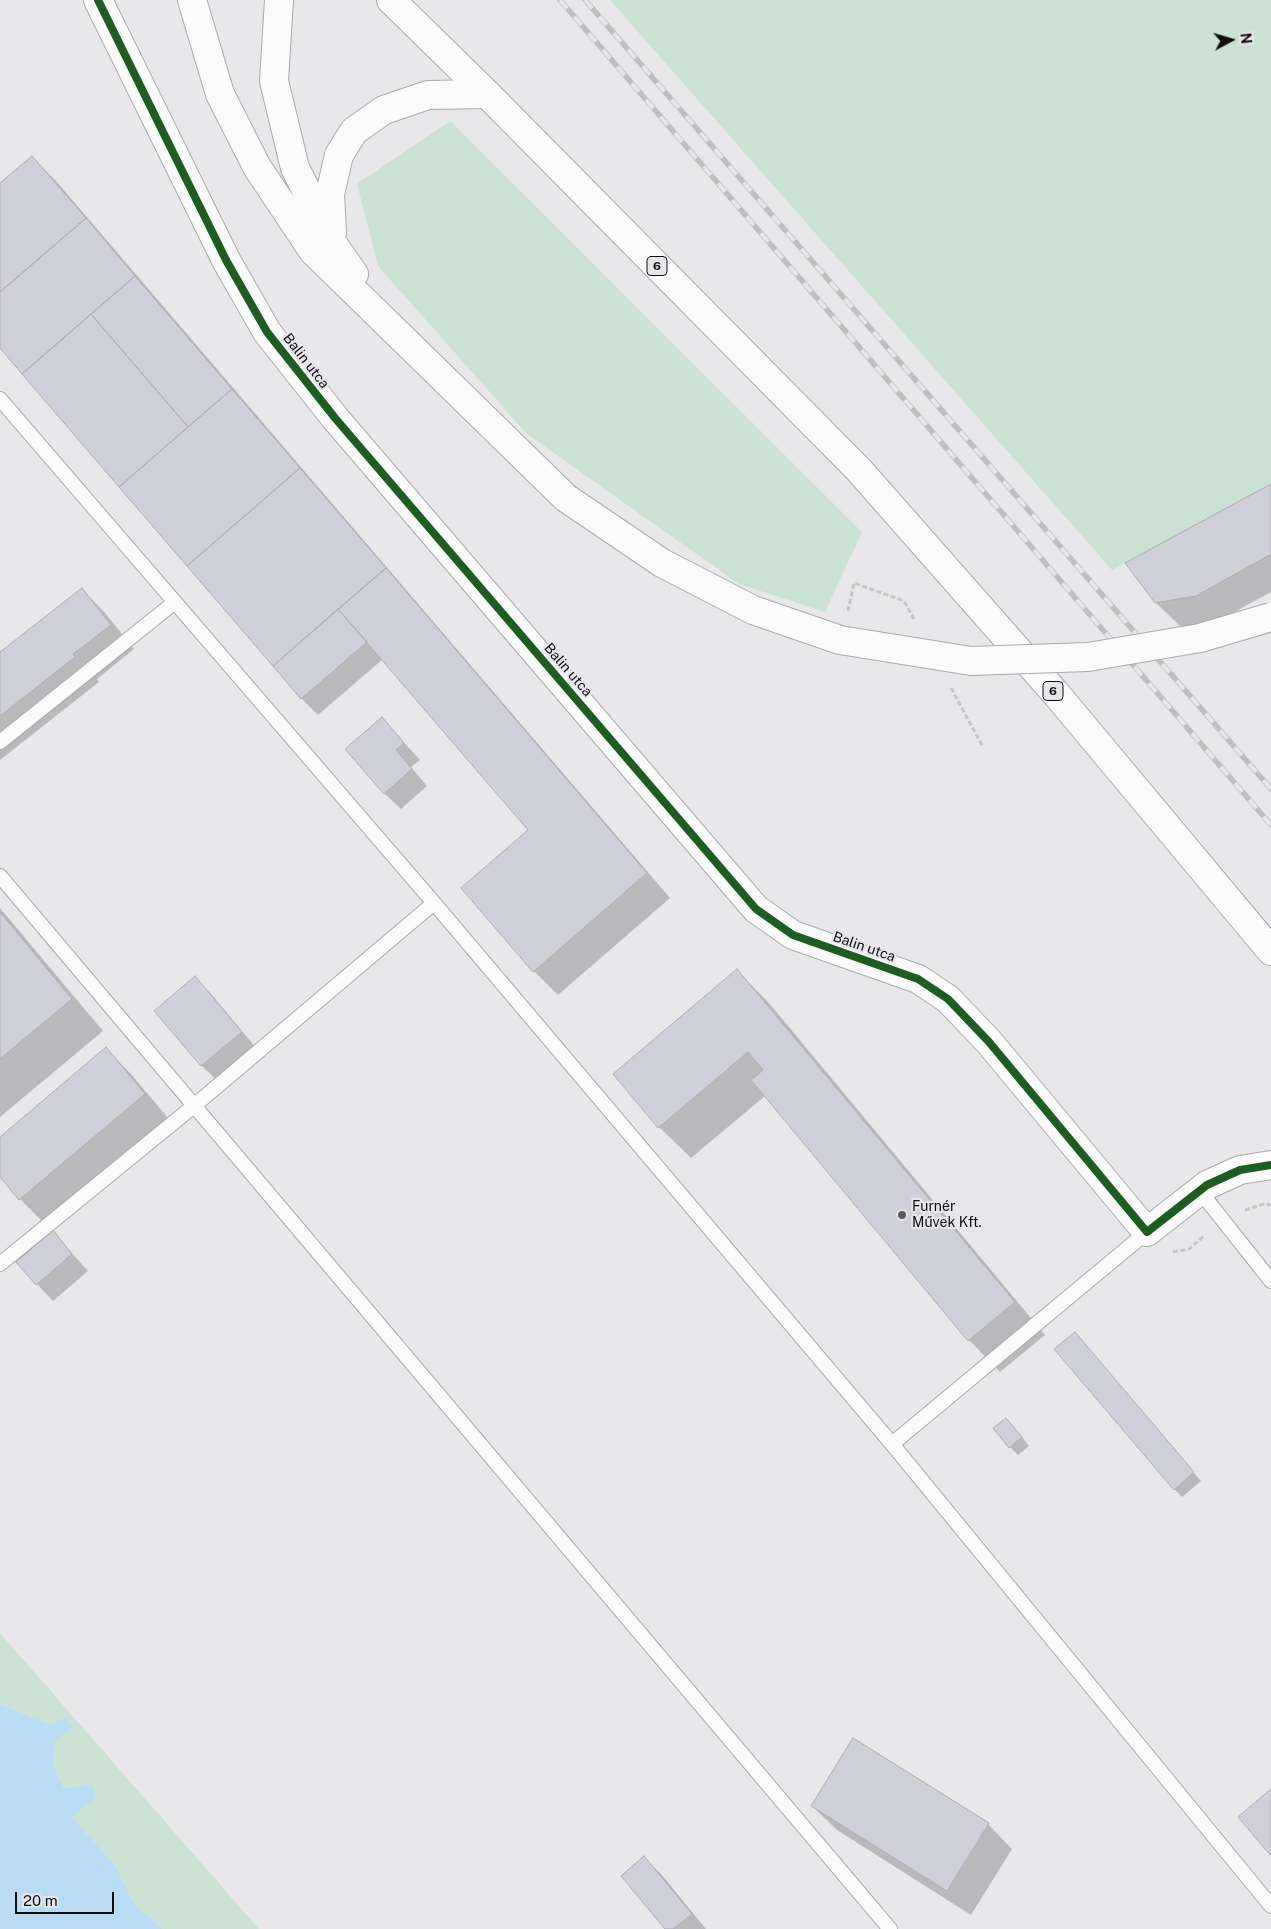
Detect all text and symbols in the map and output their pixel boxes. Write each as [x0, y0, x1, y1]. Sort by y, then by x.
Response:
north arrow [1206, 15, 1256, 65]
text: N [1237, 32, 1254, 45]
road number: 6 [647, 256, 667, 276]
street label: Balin utca [279, 330, 333, 392]
street label: Balin utca [540, 640, 596, 700]
road number: 6 [1043, 681, 1063, 700]
street label: Balin utca [831, 928, 897, 966]
place label: Furnér Művek Kft. [912, 1199, 982, 1232]
marker: Furnér Művek Kft. [896, 1209, 908, 1221]
scale bar [18, 1882, 116, 1914]
text: 20 m [23, 1892, 58, 1909]

